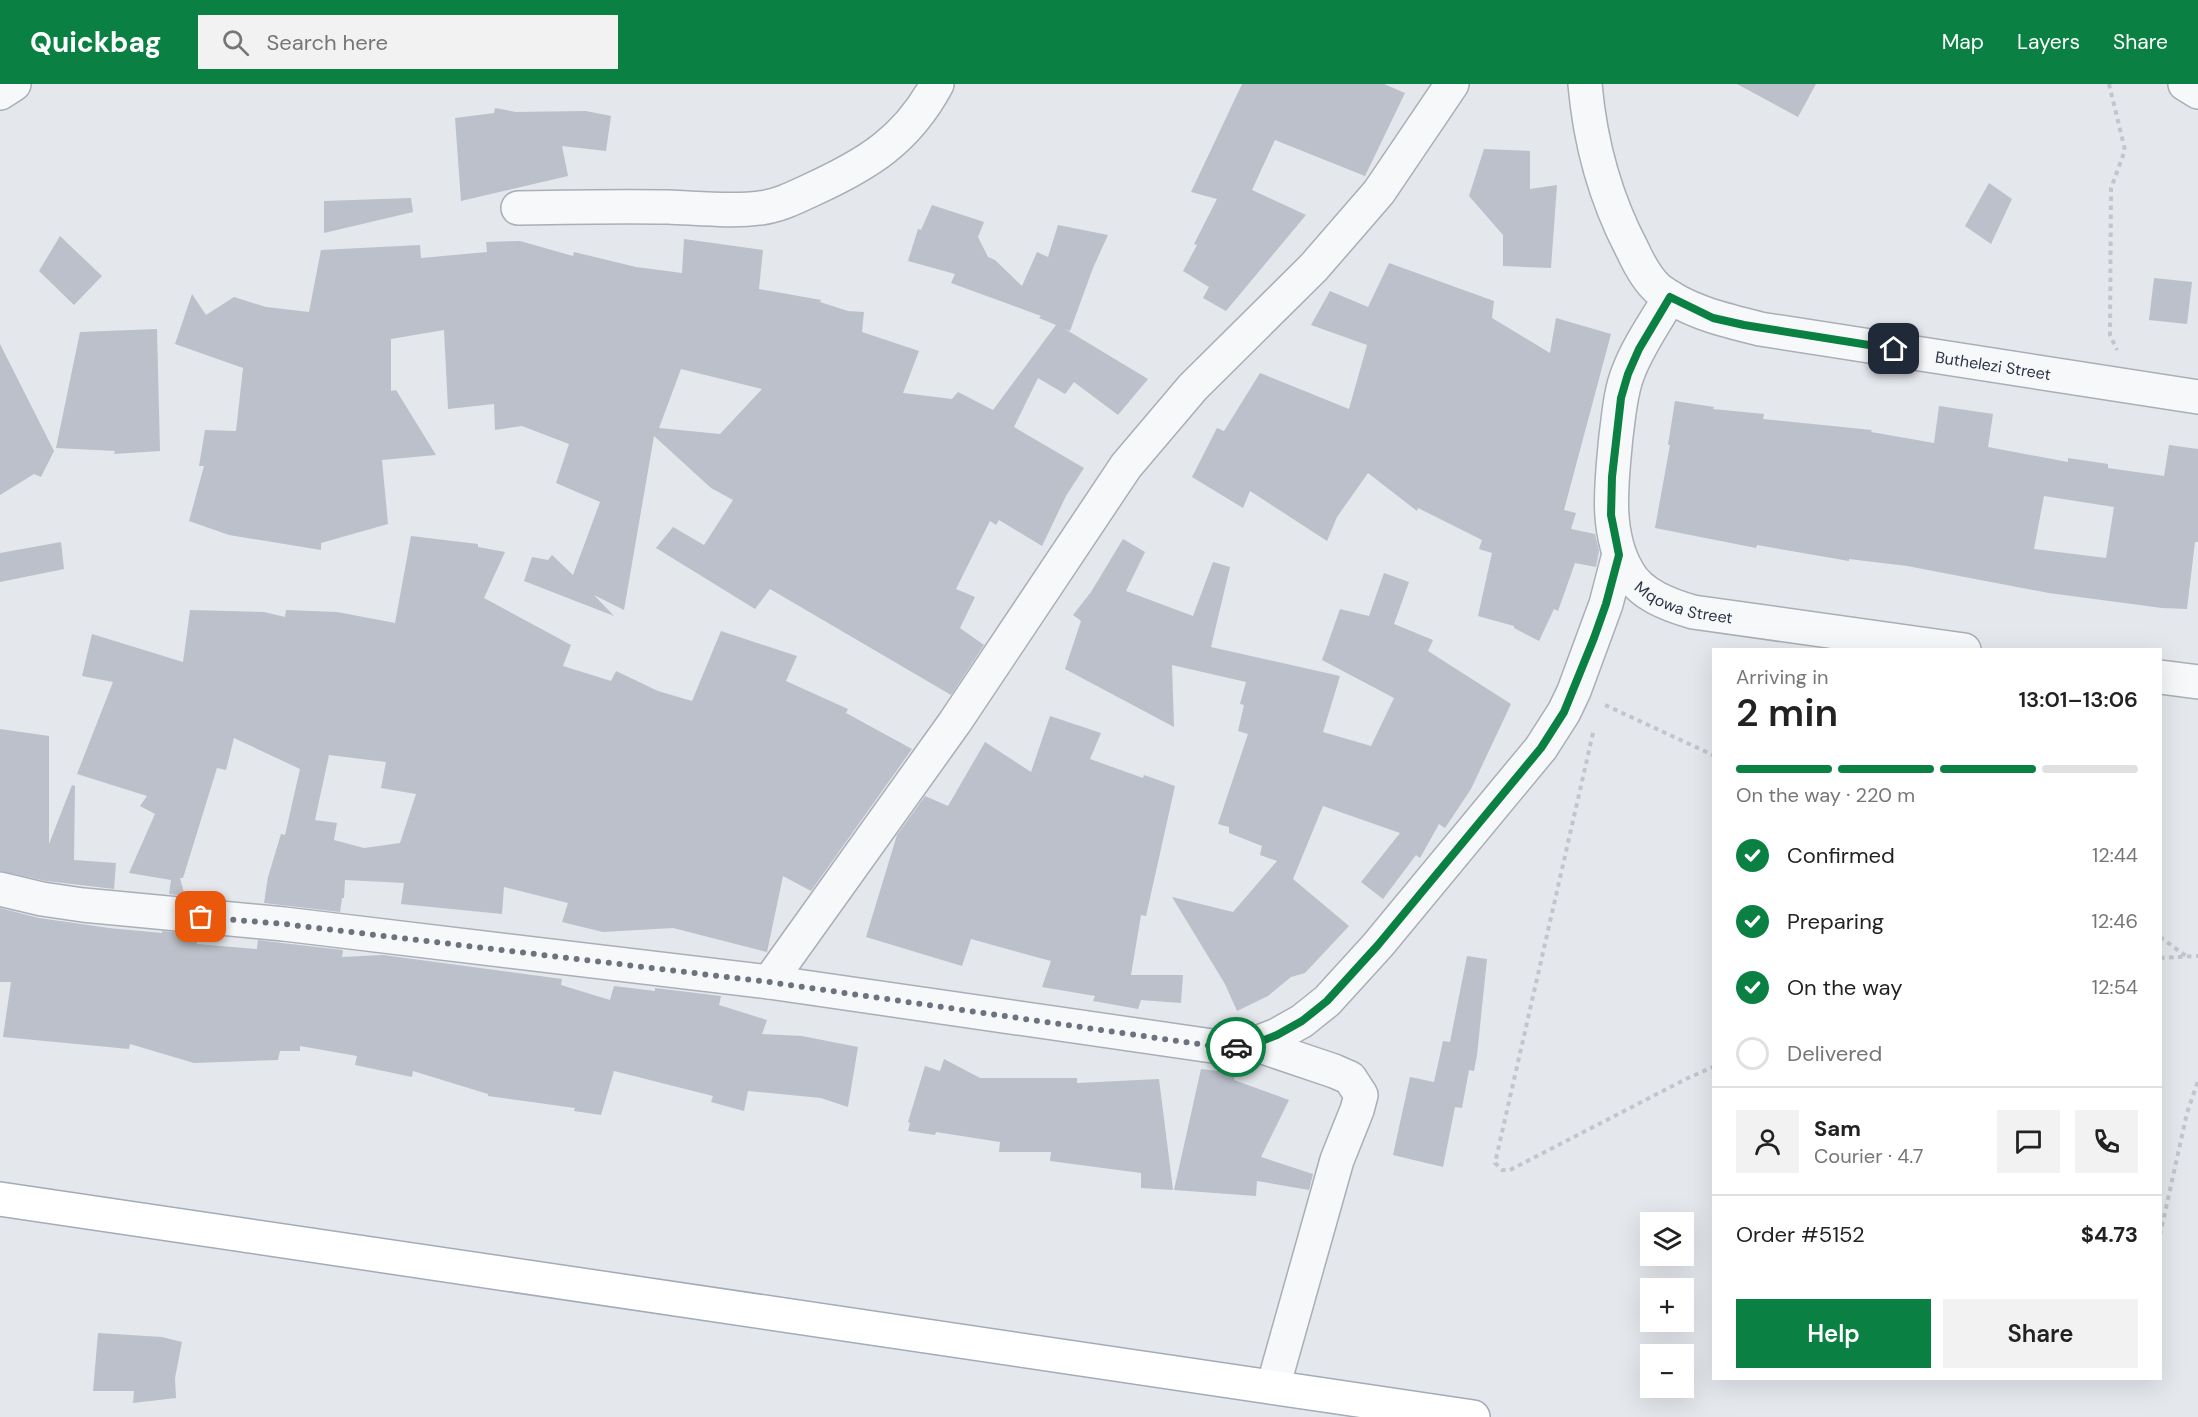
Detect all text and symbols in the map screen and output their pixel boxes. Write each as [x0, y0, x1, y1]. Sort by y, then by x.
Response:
search box [198, 15, 618, 69]
text: Quickbag [30, 24, 162, 61]
icon: search [219, 26, 252, 59]
text: Search here [267, 28, 388, 57]
text: Map [1942, 28, 1984, 56]
text: Layers [2017, 28, 2080, 56]
text: Share [2113, 28, 2168, 56]
pin [1868, 323, 1919, 374]
icon: home [1877, 332, 1910, 365]
street label: Buthelezi Street [1934, 346, 2053, 385]
street label: Mqowa Street [1630, 576, 1734, 628]
text: Arriving in [1736, 664, 1828, 690]
text: 13:01–13:06 [2018, 685, 2138, 714]
text: 2 min [1736, 687, 1838, 738]
text: On the way · 220 m [1736, 782, 1915, 808]
icon: check [1736, 839, 1769, 872]
text: Confirmed [1787, 841, 1895, 870]
text: 12:44 [2092, 842, 2138, 868]
pin [175, 891, 226, 942]
icon: bag [184, 900, 217, 933]
icon: check [1736, 905, 1769, 938]
text: Preparing [1787, 907, 1884, 936]
text: 12:46 [2092, 908, 2138, 934]
icon: check [1736, 971, 1769, 1004]
text: On the way [1787, 973, 1902, 1002]
text: 12:54 [2092, 974, 2138, 1000]
courier [1206, 1017, 1266, 1077]
icon: car [1220, 1031, 1253, 1064]
text: Delivered [1787, 1039, 1882, 1068]
button: person [1736, 1110, 1799, 1173]
button: chat [1997, 1110, 2060, 1173]
button: phone [2075, 1110, 2138, 1173]
text: Sam [1814, 1114, 1861, 1143]
text: Courier · 4.7 [1814, 1143, 1923, 1169]
map controls [1640, 1212, 1694, 1398]
button: layers [1640, 1212, 1694, 1266]
text: Order #5152 [1736, 1220, 1865, 1249]
text: $4.73 [2081, 1220, 2138, 1249]
button: + [1640, 1278, 1694, 1332]
button: Help [1736, 1299, 1931, 1368]
button: Share [1943, 1299, 2138, 1368]
button: − [1640, 1344, 1694, 1398]

